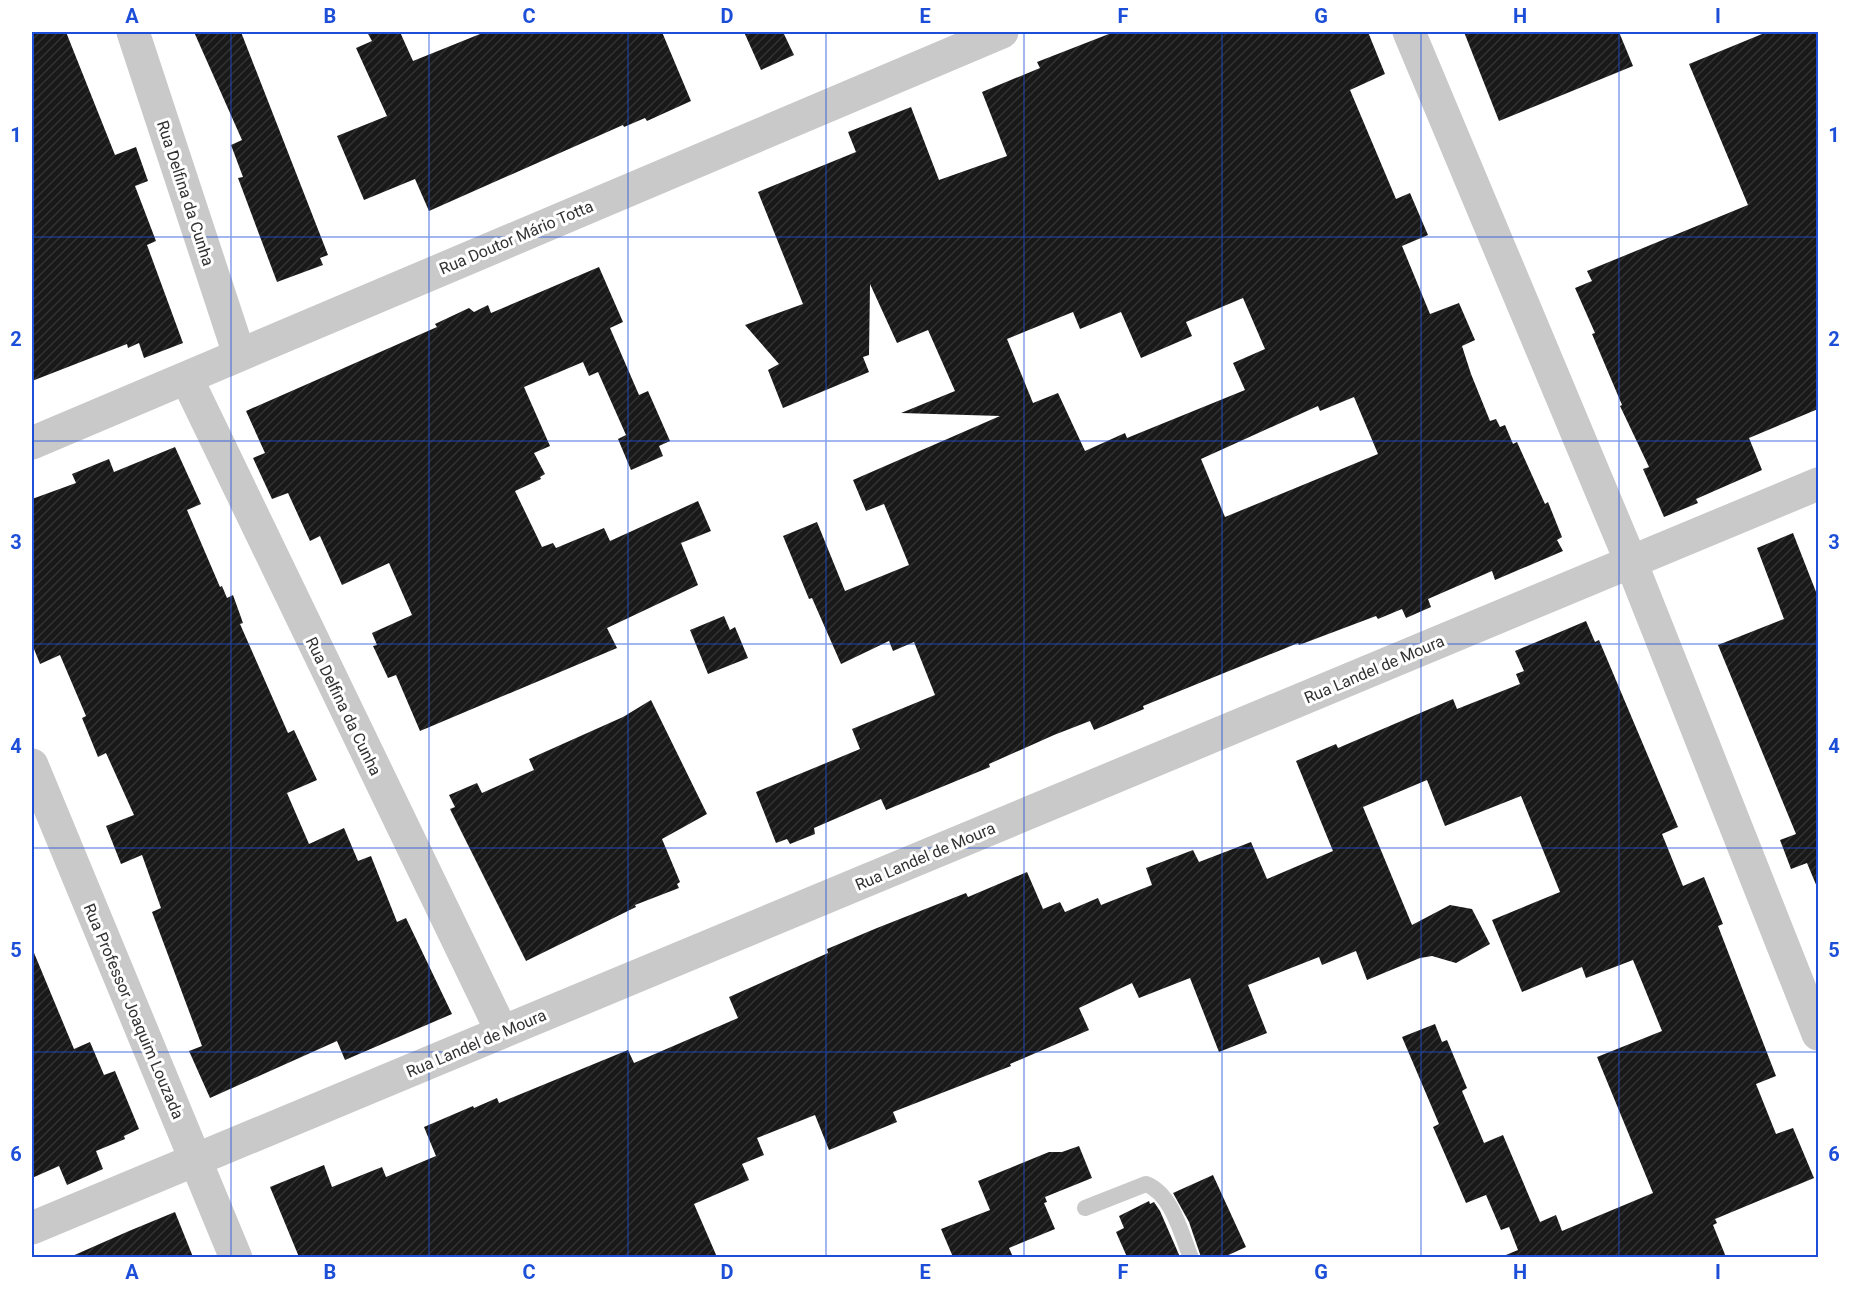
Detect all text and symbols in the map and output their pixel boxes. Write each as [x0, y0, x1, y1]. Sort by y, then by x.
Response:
text: A [125, 4, 139, 28]
text: B [324, 4, 336, 28]
text: C [522, 4, 536, 28]
text: D [721, 4, 734, 28]
text: E [919, 4, 931, 28]
text: F [1118, 4, 1129, 28]
text: G [1314, 4, 1328, 28]
text: H [1513, 4, 1527, 28]
text: I [1715, 4, 1721, 28]
street label: Rua Delfina da Cunha [153, 118, 218, 268]
text: 1 [10, 123, 22, 147]
text: 1 [1828, 123, 1840, 147]
street label: Rua Doutor Mário Totta [436, 196, 596, 278]
text: 2 [10, 327, 22, 351]
text: 2 [1828, 327, 1840, 351]
text: 3 [10, 530, 22, 554]
text: 3 [1828, 530, 1840, 554]
street label: Rua Landel de Moura [1301, 631, 1447, 708]
street label: Rua Delfina da Cunha [302, 634, 385, 779]
text: 4 [10, 734, 22, 758]
text: 4 [1828, 734, 1840, 758]
street label: Rua Landel de Moura [852, 818, 998, 895]
street label: Rua Professor Joaquim Louzada [79, 901, 188, 1122]
text: 5 [10, 938, 22, 962]
text: 5 [1828, 938, 1840, 962]
street label: Rua Landel de Moura [403, 1005, 549, 1082]
text: 6 [10, 1142, 22, 1166]
text: 6 [1828, 1142, 1840, 1166]
text: A [125, 1260, 139, 1284]
text: B [324, 1260, 336, 1284]
text: C [522, 1260, 536, 1284]
text: D [721, 1260, 734, 1284]
text: E [919, 1260, 931, 1284]
text: F [1118, 1260, 1129, 1284]
text: G [1314, 1260, 1328, 1284]
text: H [1513, 1260, 1527, 1284]
text: I [1715, 1260, 1721, 1284]

